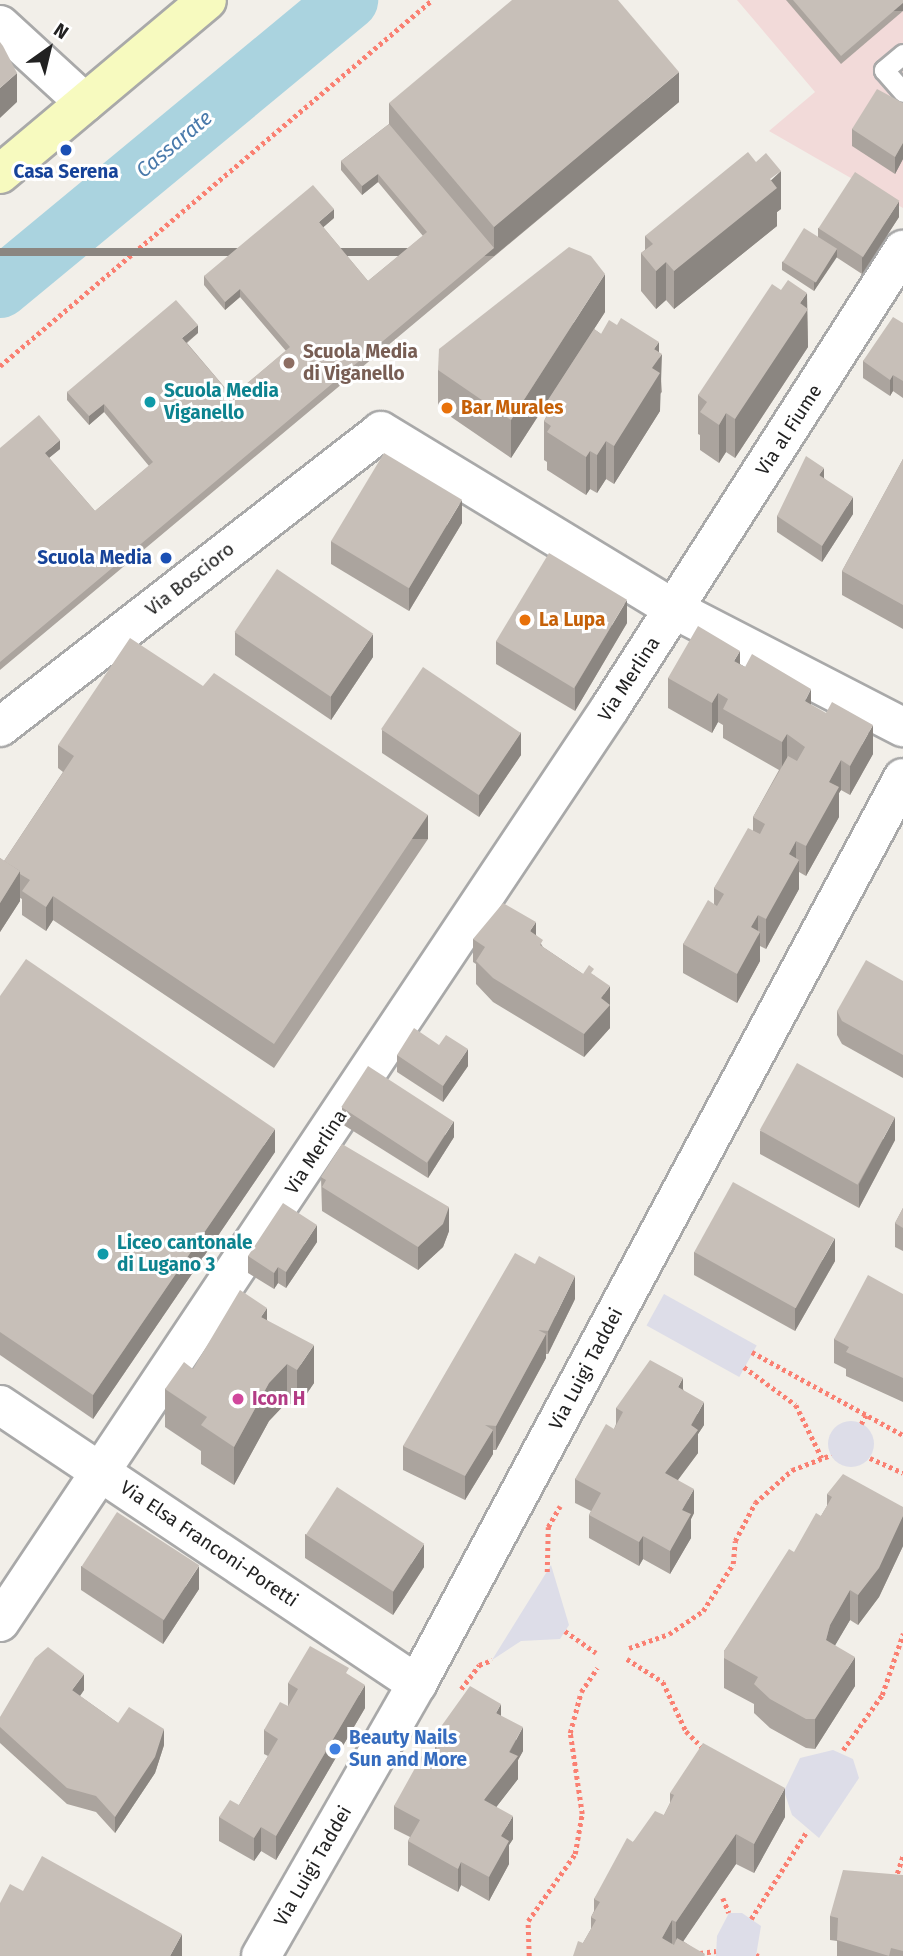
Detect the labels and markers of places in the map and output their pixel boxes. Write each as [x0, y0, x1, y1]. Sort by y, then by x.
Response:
marker: Casa Serena [58, 142, 74, 158]
place label: Casa Serena [13, 161, 119, 183]
place label: Scuola Media di Viganello [303, 341, 418, 385]
marker: Scuola Media di Viganello [281, 355, 297, 371]
place label: Scuola Media Viganello [164, 380, 279, 424]
marker: Scuola Media Viganello [142, 394, 158, 410]
place label: Bar Murales [461, 397, 563, 419]
marker: Bar Murales [439, 400, 455, 416]
place label: Scuola Media [37, 547, 152, 569]
marker: Scuola Media [158, 550, 174, 566]
place label: La Lupa [539, 609, 605, 631]
marker: La Lupa [517, 612, 533, 628]
place label: Liceo cantonale di Lugano 3 [117, 1232, 253, 1276]
marker: Liceo cantonale di Lugano 3 [95, 1246, 111, 1262]
place label: Icon H [252, 1388, 306, 1410]
marker: Icon H [230, 1391, 246, 1407]
place label: Beauty Nails Sun and More [349, 1727, 467, 1771]
marker: Beauty Nails Sun and More [327, 1741, 343, 1757]

